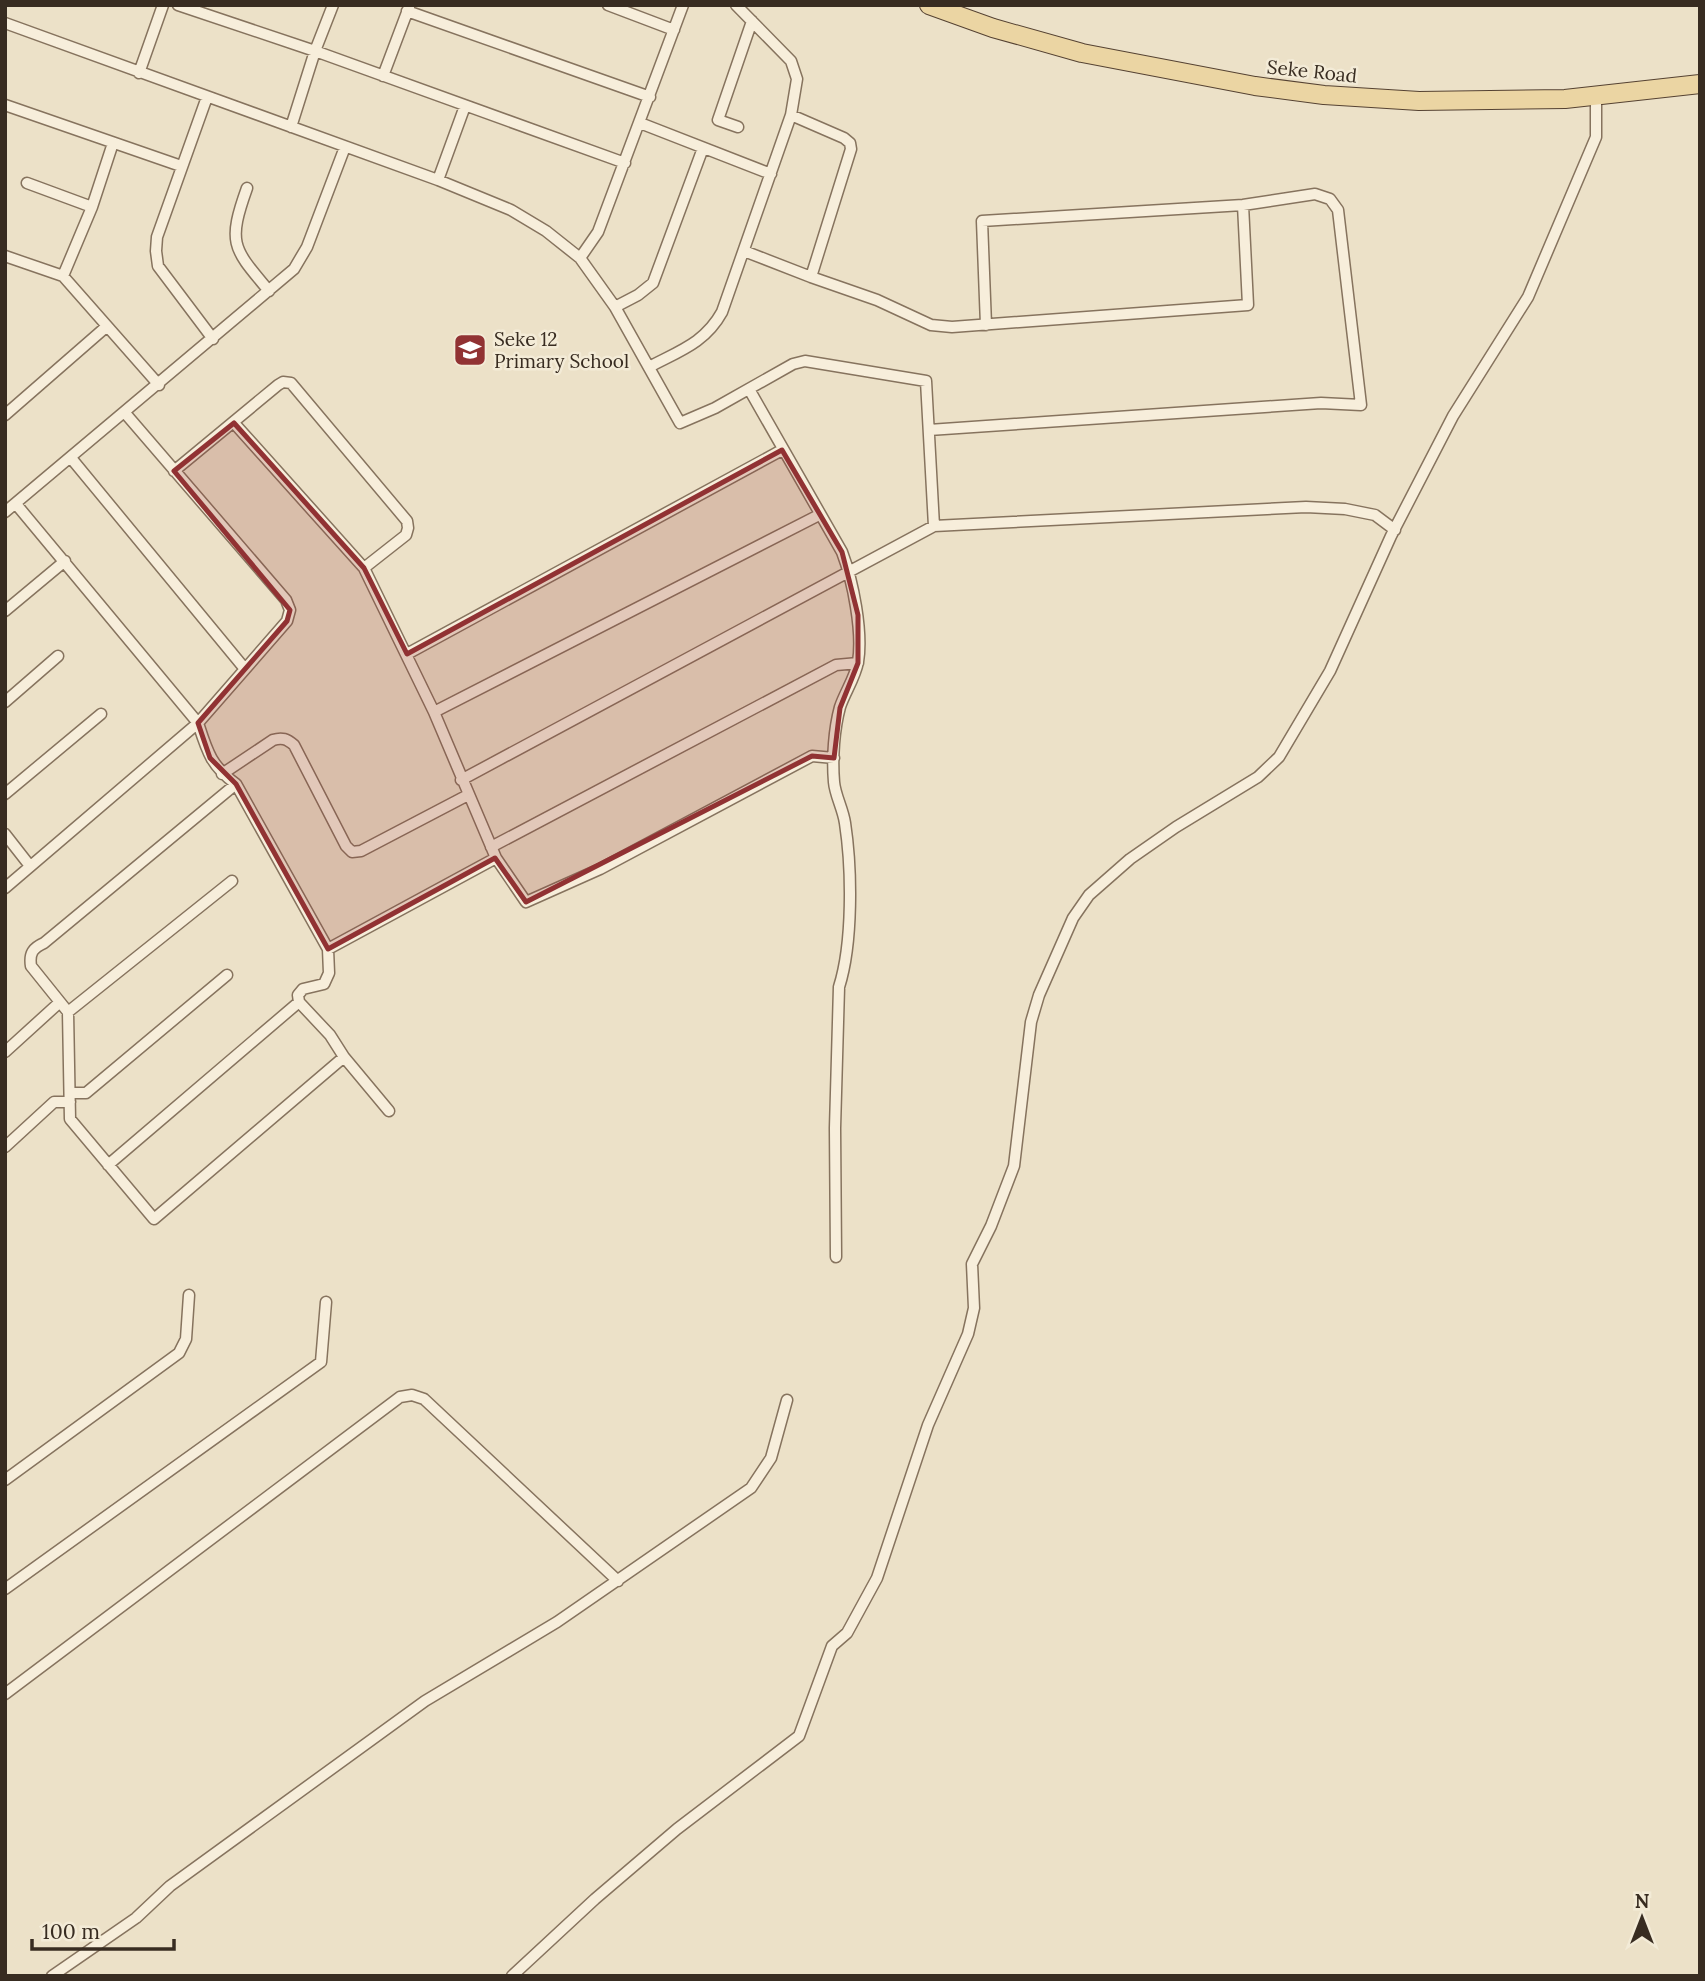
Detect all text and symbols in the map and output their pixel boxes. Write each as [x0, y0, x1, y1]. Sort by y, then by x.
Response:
street label: Seke Road [1266, 54, 1358, 88]
place label: Seke 12 Primary School [494, 327, 629, 373]
school or university icon: Seke 12 Primary School [451, 331, 489, 369]
north arrow [1607, 1883, 1677, 1953]
text: N [1635, 1889, 1650, 1913]
scale bar [32, 1908, 173, 1952]
text: 100 m [42, 1918, 100, 1945]

